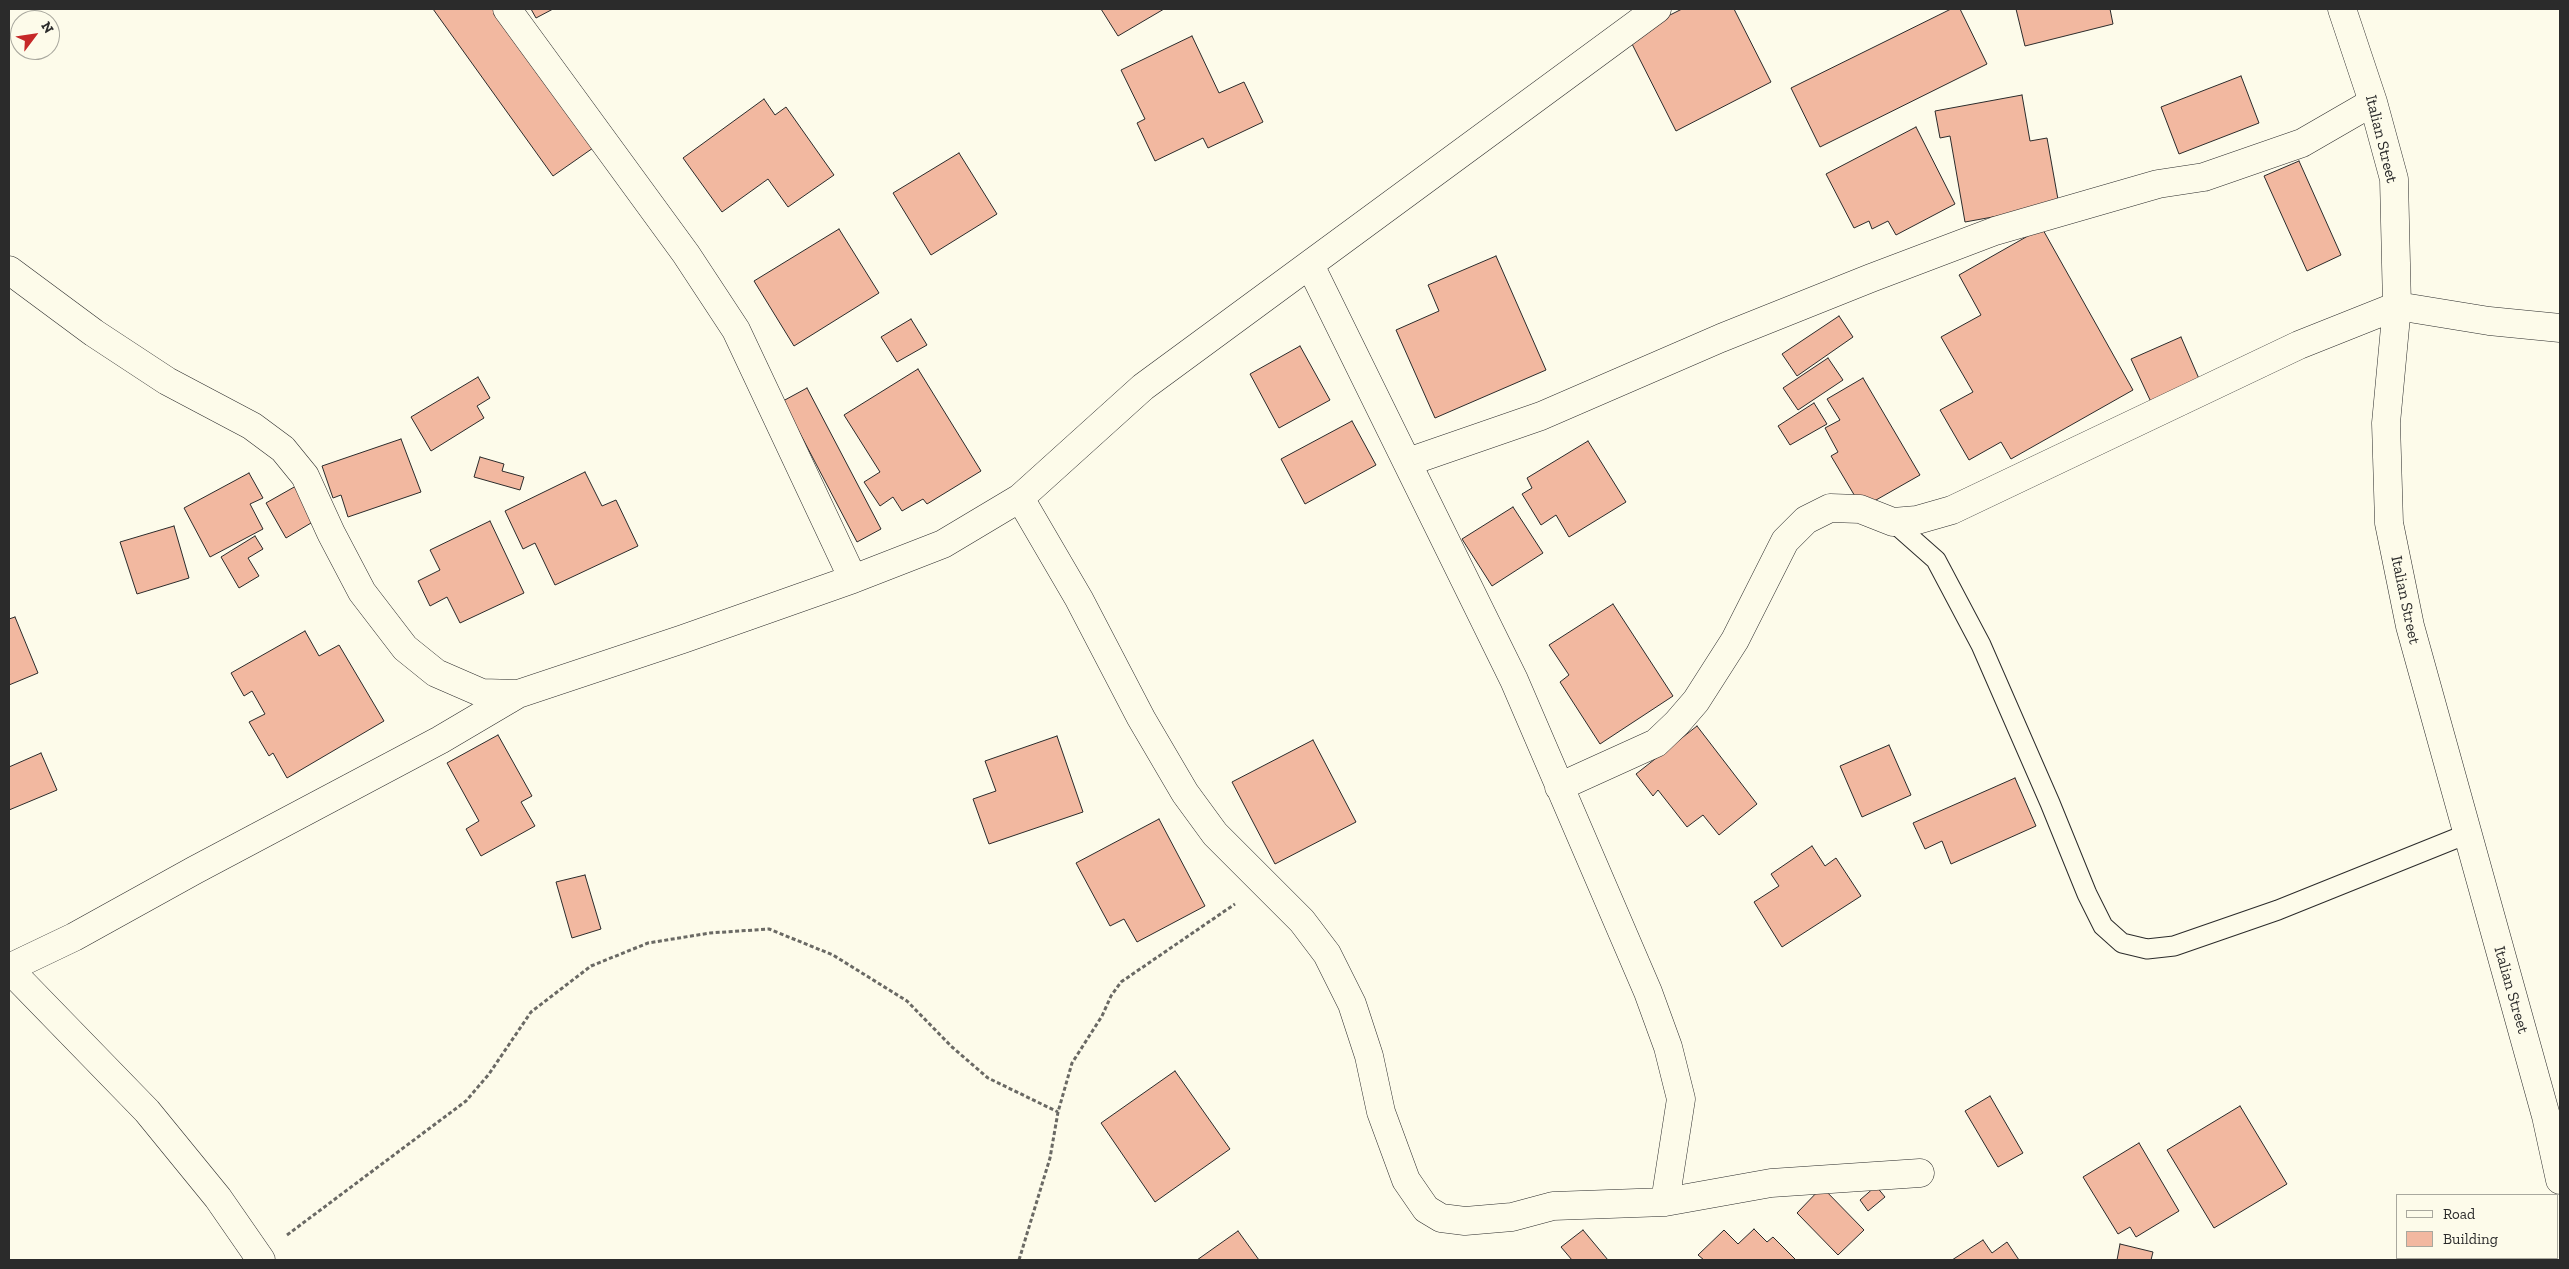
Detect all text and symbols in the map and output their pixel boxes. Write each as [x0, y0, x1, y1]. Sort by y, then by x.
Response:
north arrow [10, 10, 60, 60]
text: N [37, 19, 57, 36]
street label: Italian Street [2361, 93, 2401, 185]
street label: Italian Street [2386, 554, 2424, 646]
street label: Italian Street [2489, 944, 2533, 1036]
legend [2396, 1194, 2559, 1259]
text: Road [2443, 1205, 2475, 1223]
text: Building [2443, 1230, 2498, 1248]

